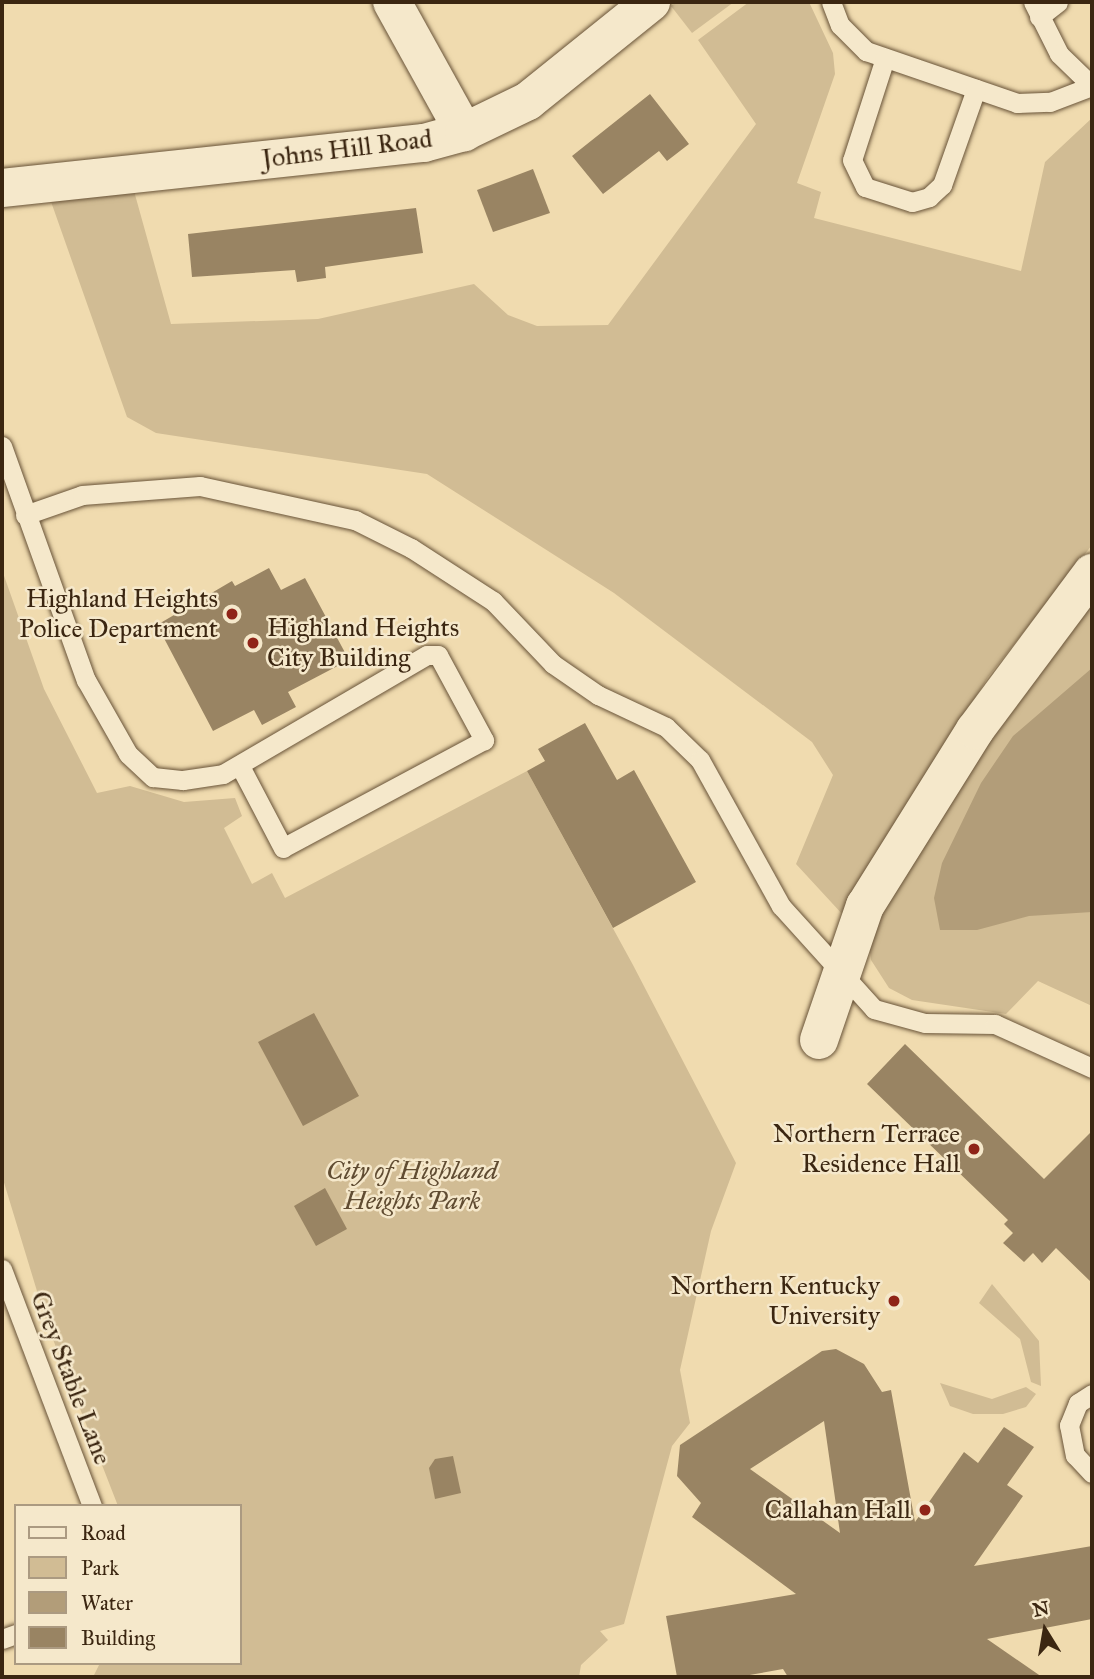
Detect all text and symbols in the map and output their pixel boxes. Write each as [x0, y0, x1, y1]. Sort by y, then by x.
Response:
street label: Johns Hill Road [260, 123, 434, 175]
place label: Highland Heights Police Department [19, 583, 218, 644]
marker: Highland Heights Police Department [224, 606, 240, 622]
place label: Highland Heights City Building [267, 612, 459, 674]
marker: Highland Heights City Building [245, 635, 261, 651]
place label: Northern Terrace Residence Hall [773, 1118, 960, 1180]
marker: Northern Terrace Residence Hall [966, 1141, 982, 1157]
park label: City of Highland Heights Park [326, 1155, 498, 1216]
place label: Northern Kentucky University [670, 1270, 880, 1332]
street label: Grey Stable Lane [24, 1287, 118, 1469]
marker: Northern Kentucky University [886, 1293, 902, 1309]
place label: Callahan Hall [765, 1494, 911, 1526]
marker: Callahan Hall [917, 1502, 933, 1518]
legend [14, 1504, 242, 1665]
text: Road [81, 1520, 126, 1546]
text: Park [81, 1555, 119, 1581]
text: Water [81, 1590, 133, 1616]
north arrow [1010, 1595, 1080, 1665]
text: N [1031, 1596, 1051, 1622]
text: Building [81, 1625, 155, 1651]

